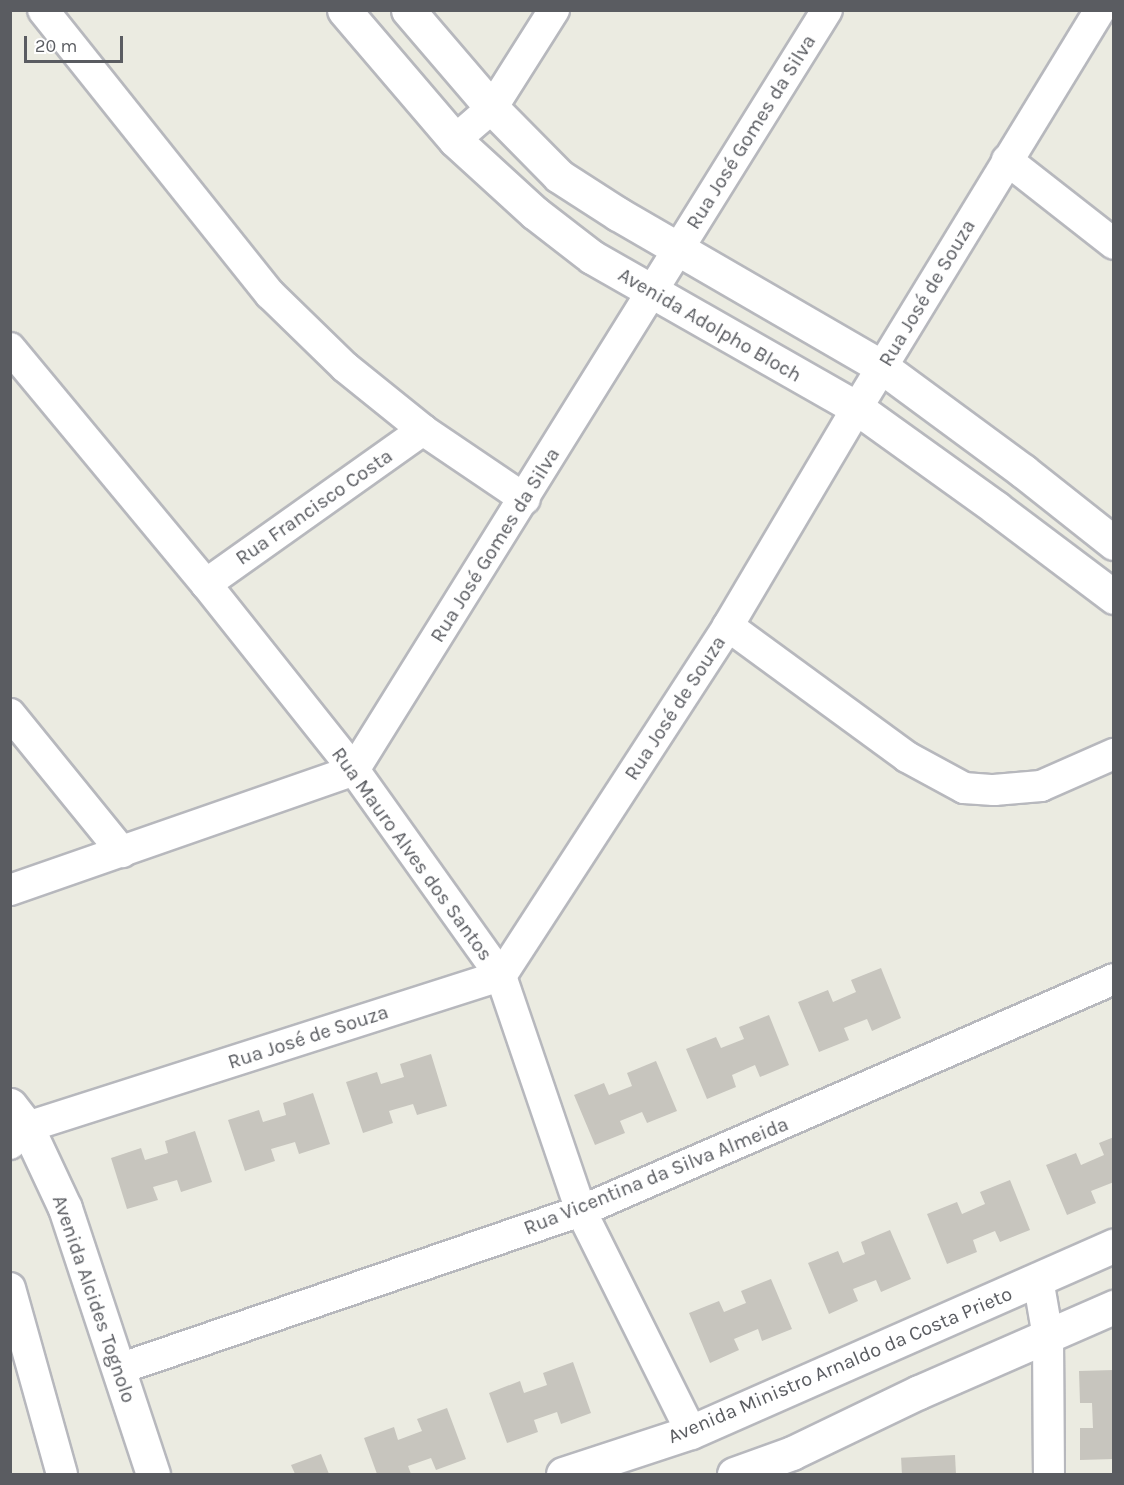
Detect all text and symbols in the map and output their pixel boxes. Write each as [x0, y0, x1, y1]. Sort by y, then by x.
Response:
scale bar [27, 24, 126, 62]
street label: Rua José Gomes da Silva [681, 30, 821, 234]
text: 20 m [35, 35, 77, 57]
street label: Rua José de Souza [874, 215, 980, 371]
street label: Avenida Adolpho Bloch [614, 263, 806, 387]
street label: Rua José Gomes da Silva [425, 443, 565, 647]
street label: Rua Francisco Costa [231, 444, 397, 570]
street label: Rua José de Souza [619, 631, 731, 785]
street label: Rua Mauro Alves dos Santos [326, 743, 498, 965]
street label: Rua José de Souza [225, 1000, 391, 1074]
street label: Rua Vicentina da Silva Almeida [520, 1112, 792, 1240]
street label: Avenida Alcides Tognolo [47, 1192, 141, 1406]
street label: Avenida Ministro Arnaldo da Costa Prieto [664, 1281, 1016, 1449]

